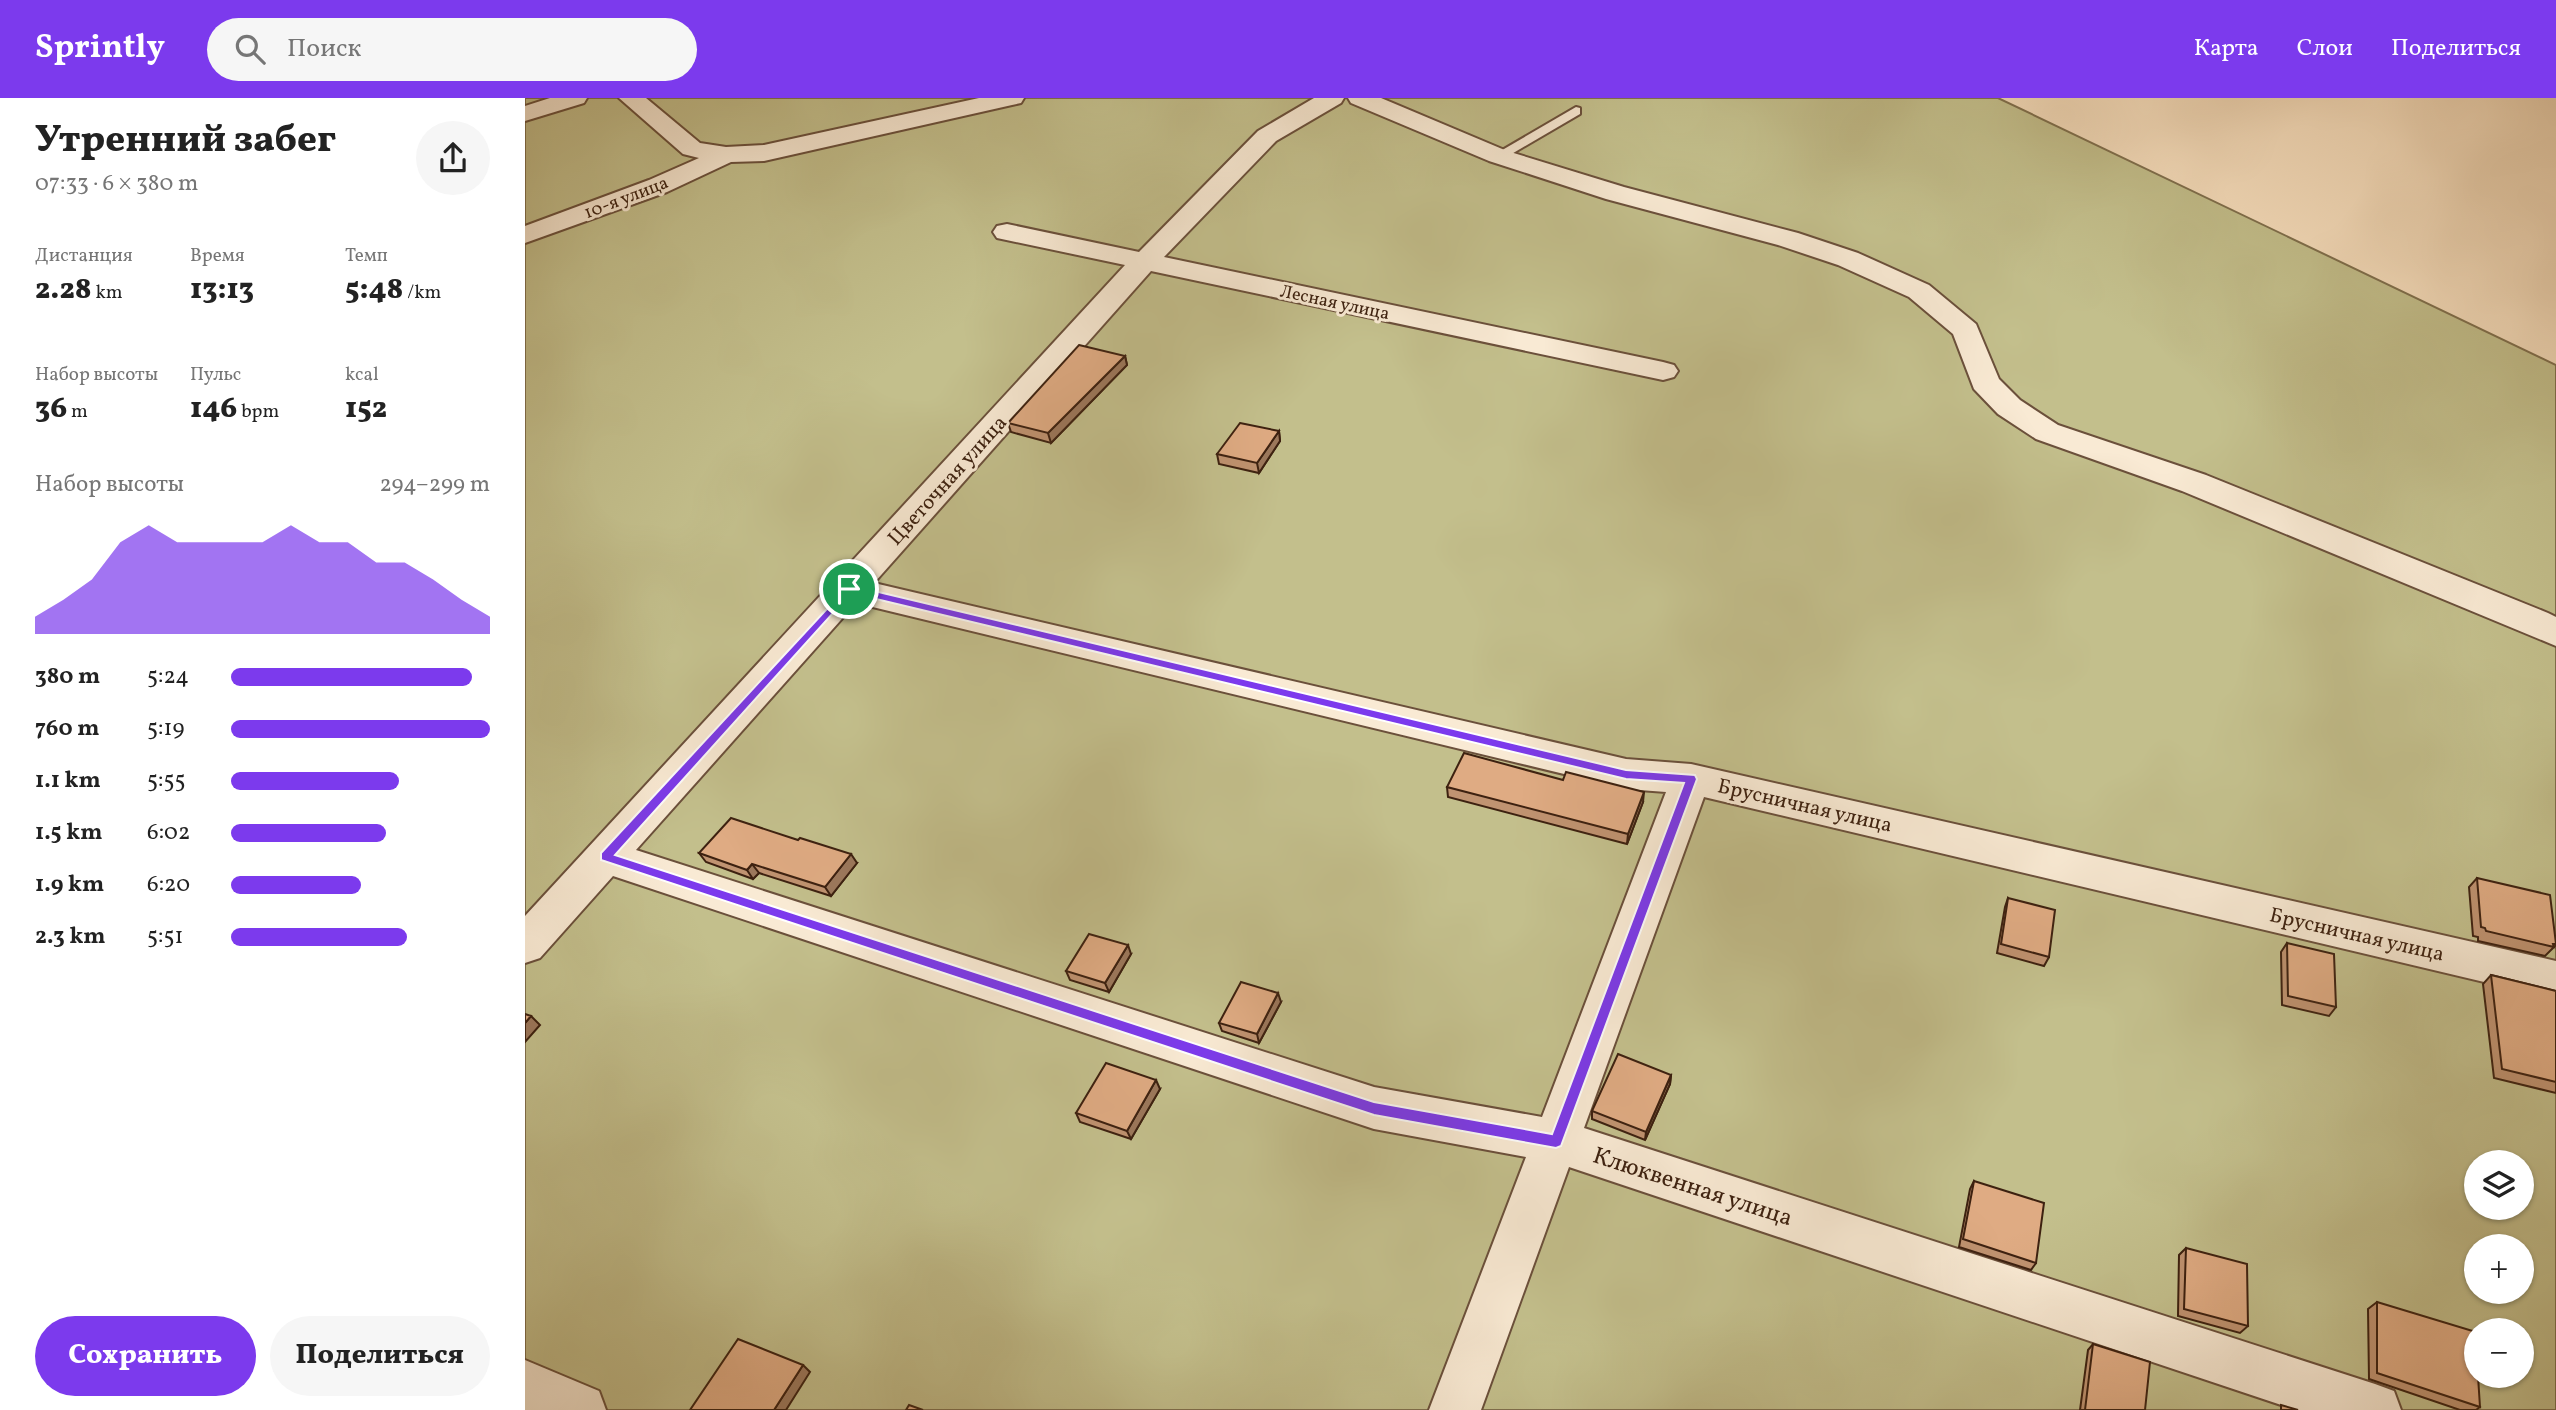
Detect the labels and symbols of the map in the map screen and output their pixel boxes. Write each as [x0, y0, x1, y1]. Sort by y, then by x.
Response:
street label: 10-я улица [581, 171, 672, 226]
street label: Лесная улица [1278, 280, 1392, 327]
street label: Цветочная улица [882, 410, 1015, 552]
pin [819, 559, 879, 619]
street label: Брусничная улица [1714, 772, 1895, 841]
street label: Брусничная улица [2266, 901, 2447, 970]
street label: Клюквенная улица [1588, 1140, 1797, 1236]

